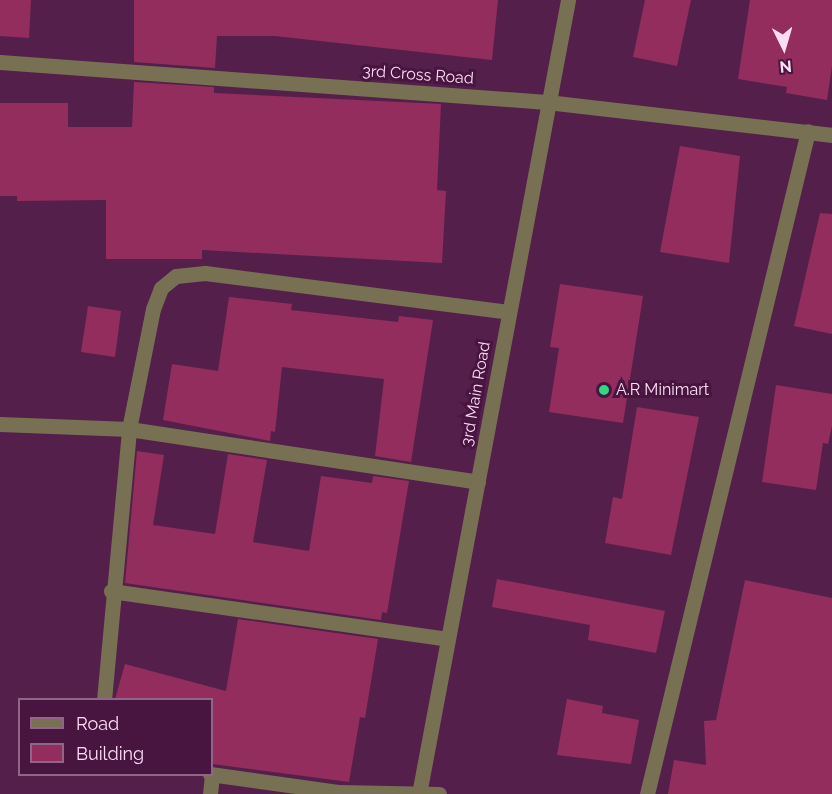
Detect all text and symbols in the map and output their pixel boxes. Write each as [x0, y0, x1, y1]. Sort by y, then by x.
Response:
north arrow [754, 18, 814, 78]
text: N [779, 56, 793, 76]
street label: 3rd Cross Road [362, 62, 474, 88]
street label: 3rd Main Road [457, 340, 495, 448]
place label: A.R Minimart [616, 380, 709, 400]
marker: A.R Minimart [597, 383, 611, 397]
legend [18, 698, 213, 776]
text: Road [76, 713, 119, 734]
text: Building [76, 743, 144, 764]

